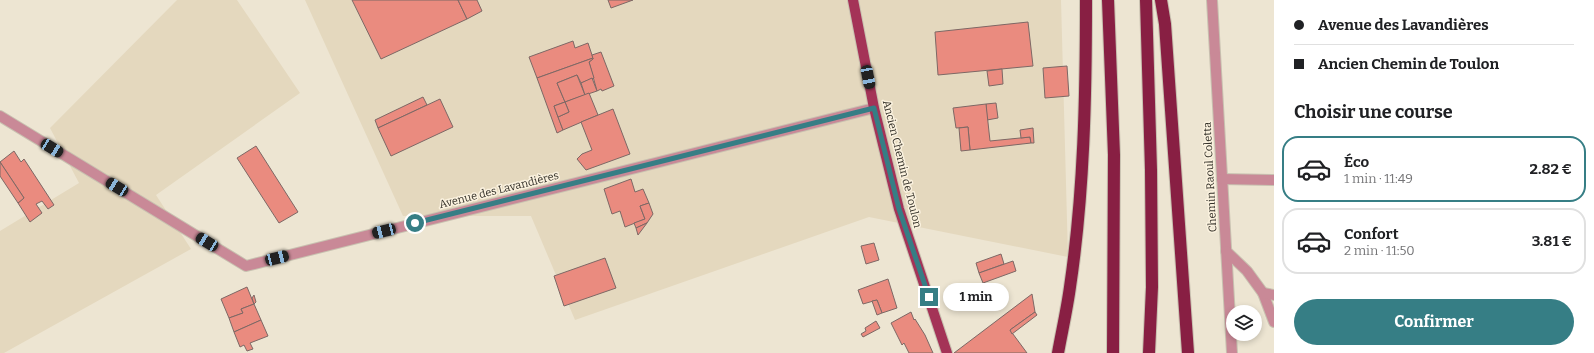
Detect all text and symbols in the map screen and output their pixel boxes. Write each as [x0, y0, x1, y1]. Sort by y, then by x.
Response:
text: Avenue des Lavandières [1318, 16, 1489, 34]
text: Ancien Chemin de Toulon [1318, 55, 1499, 73]
car [860, 64, 876, 90]
street label: Ancien Chemin de Toulon [880, 99, 924, 229]
text: Choisir une course [1294, 101, 1453, 123]
street label: Chemin Raoul Coletta [1201, 122, 1219, 232]
car [39, 137, 65, 159]
icon: car [1296, 151, 1332, 187]
text: Éco [1344, 153, 1369, 171]
text: 2.82 € [1529, 160, 1572, 178]
street label: Avenue des Lavandières [438, 169, 560, 211]
text: 1 min · 11:49 [1344, 171, 1413, 186]
car [104, 176, 130, 198]
route start [406, 214, 424, 232]
car [371, 222, 397, 240]
icon: car [1296, 223, 1332, 259]
text: Confort [1344, 225, 1399, 243]
car [194, 231, 220, 253]
text: 3.81 € [1532, 232, 1572, 250]
text: 2 min · 11:50 [1344, 243, 1415, 258]
car [264, 249, 290, 267]
callout: 1 min [943, 283, 1009, 311]
route end [920, 288, 938, 306]
text: 1 min [960, 289, 992, 304]
button: Confirmer [1294, 299, 1574, 345]
map controls [1226, 305, 1262, 341]
button: layers [1226, 305, 1262, 341]

